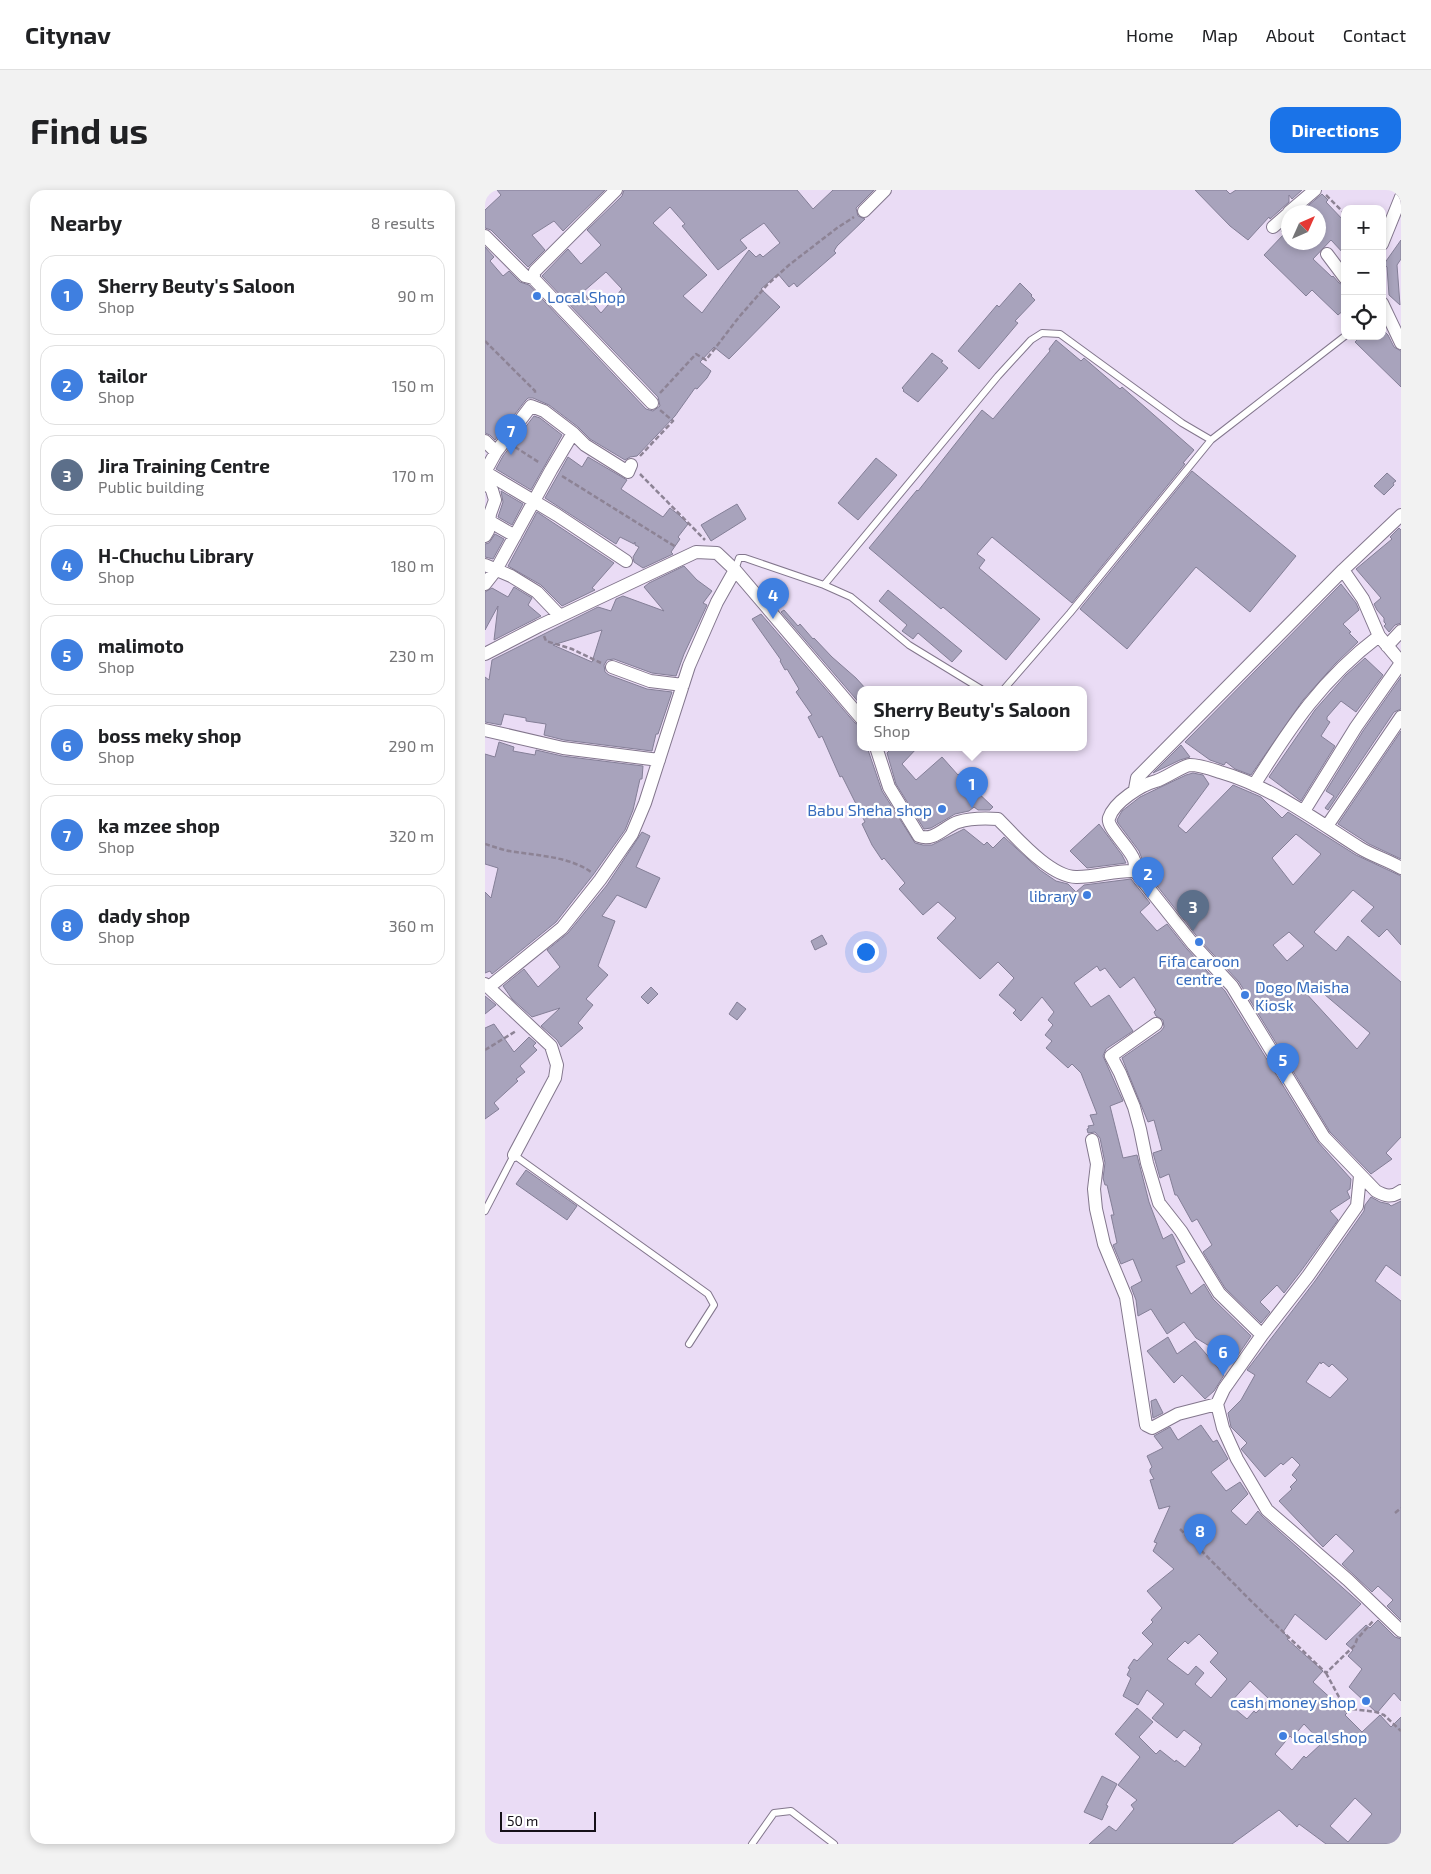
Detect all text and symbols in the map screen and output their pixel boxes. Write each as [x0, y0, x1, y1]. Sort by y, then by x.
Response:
text: Citynav [25, 20, 111, 49]
text: Home [1126, 24, 1174, 46]
text: Map [1202, 24, 1238, 46]
text: About [1266, 24, 1315, 46]
text: Contact [1343, 24, 1406, 46]
button: Directions [1270, 107, 1401, 153]
text: Find us [30, 109, 148, 151]
north arrow [1281, 205, 1326, 250]
map controls [1341, 205, 1386, 340]
button: + [1341, 205, 1386, 250]
text: Nearby [50, 210, 122, 235]
text: 8 results [371, 213, 435, 232]
button: − [1341, 250, 1386, 295]
text: Sherry Beuty's Saloon [98, 274, 295, 297]
text: 1 [64, 286, 70, 305]
text: 90 m [398, 286, 434, 305]
place label: Local Shop [547, 287, 625, 306]
marker: Local Shop [531, 290, 543, 302]
button: locate [1341, 295, 1386, 340]
text: Shop [98, 297, 135, 316]
text: tailor [98, 364, 147, 387]
text: 2 [62, 376, 72, 395]
text: 150 m [392, 376, 434, 395]
text: Shop [98, 387, 135, 406]
pin: 7 [495, 414, 527, 455]
text: Jira Training Centre [98, 454, 270, 477]
text: 3 [62, 466, 72, 485]
text: 170 m [392, 466, 434, 485]
text: Public building [98, 477, 204, 496]
text: H-Chuchu Library [98, 544, 254, 567]
text: 4 [62, 556, 72, 575]
text: 180 m [391, 556, 434, 575]
text: Shop [98, 567, 135, 586]
pin: 4 [757, 578, 789, 619]
text: malimoto [98, 634, 184, 657]
text: 5 [63, 646, 71, 665]
text: 230 m [389, 646, 434, 665]
text: Shop [98, 657, 135, 676]
popup [857, 686, 1087, 751]
text: Sherry Beuty's Saloon [874, 698, 1070, 721]
text: Shop [874, 721, 910, 740]
text: boss meky shop [98, 724, 241, 747]
text: 6 [62, 736, 72, 755]
text: 290 m [389, 736, 434, 755]
text: Shop [98, 747, 135, 766]
pin: 1 [956, 767, 988, 808]
place label: Babu Sheha shop [807, 800, 932, 819]
marker: Babu Sheha shop [936, 803, 948, 815]
text: ka mzee shop [98, 814, 220, 837]
text: 7 [63, 826, 71, 845]
text: 320 m [389, 826, 434, 845]
text: Shop [98, 837, 135, 856]
pin: 2 [1132, 857, 1164, 898]
place label: library [1029, 886, 1078, 905]
marker: library [1081, 889, 1093, 901]
pin: 3 [1177, 890, 1209, 931]
text: dady shop [98, 904, 190, 927]
text: 8 [62, 916, 72, 935]
text: 360 m [389, 916, 434, 935]
text: Shop [98, 927, 135, 946]
marker: Fifa caroon centre [1193, 936, 1205, 948]
your location [853, 939, 879, 965]
place label: Fifa caroon centre [1158, 951, 1240, 988]
place label: Dogo Maisha Kiosk [1255, 977, 1349, 1014]
marker: Dogo Maisha Kiosk [1239, 989, 1251, 1001]
pin: 5 [1267, 1043, 1299, 1084]
pin: 6 [1207, 1335, 1239, 1376]
pin: 8 [1184, 1514, 1216, 1555]
place label: cash money shop [1230, 1692, 1356, 1711]
marker: cash money shop [1360, 1695, 1372, 1707]
place label: local shop [1293, 1727, 1367, 1746]
marker: local shop [1277, 1730, 1289, 1742]
scale bar [500, 1809, 596, 1832]
text: 50 m [507, 1812, 538, 1829]

